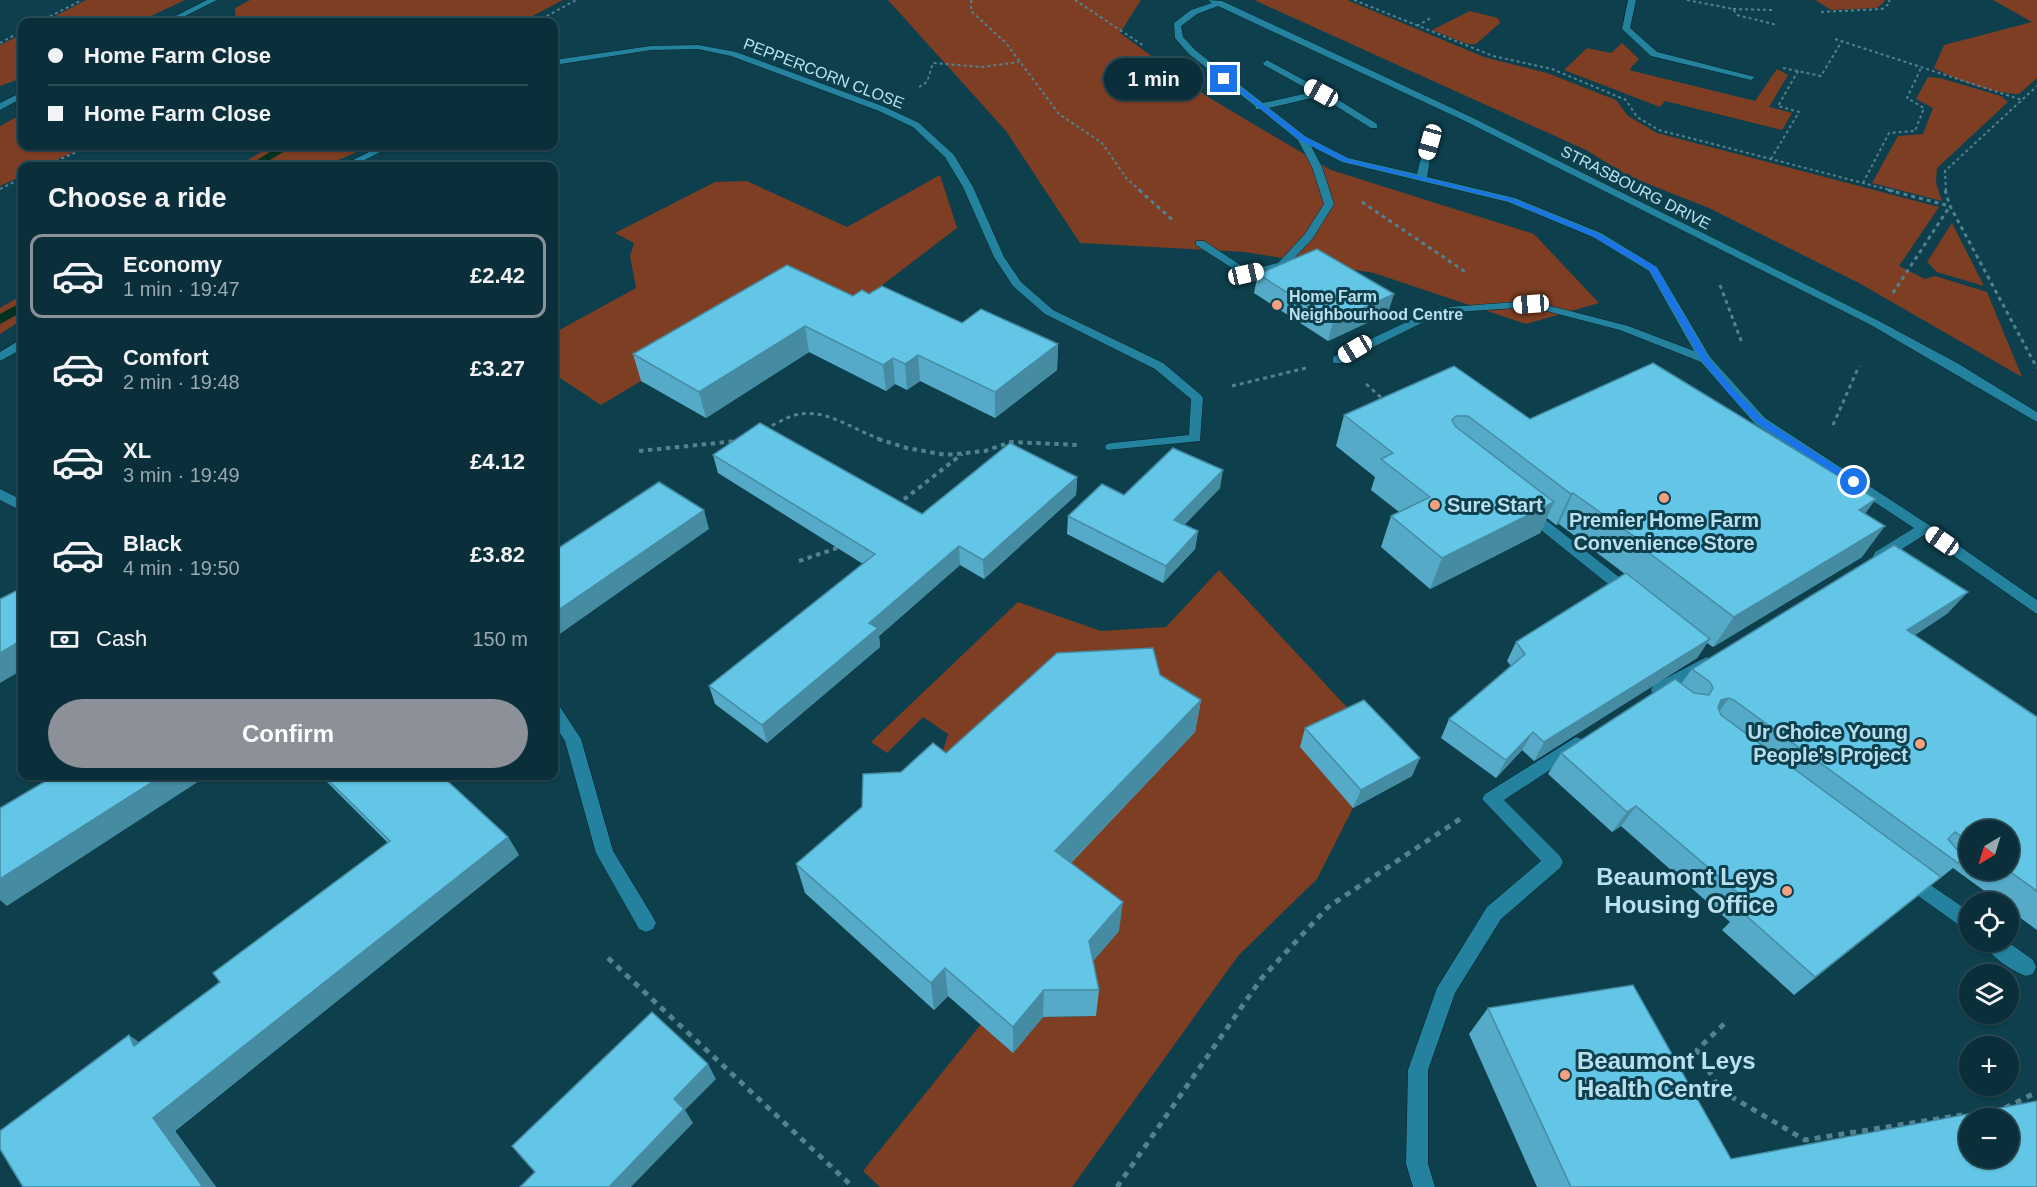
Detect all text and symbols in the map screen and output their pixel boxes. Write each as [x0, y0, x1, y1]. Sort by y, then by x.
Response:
street label: PEPPERCORN CLOSE [741, 35, 907, 112]
text: Home Farm Close [84, 43, 271, 68]
callout: 1 min [1104, 58, 1203, 100]
route end [1210, 65, 1237, 92]
text: 1 min [1127, 68, 1180, 90]
car [1301, 76, 1341, 110]
text: Home Farm Close [84, 101, 271, 126]
car [1416, 122, 1444, 162]
street label: STRASBOURG DRIVE [1558, 142, 1713, 233]
text: Choose a ride [48, 183, 227, 213]
icon: car [51, 249, 105, 303]
text: Economy [123, 252, 222, 277]
car [1226, 261, 1266, 287]
text: £2.42 [470, 263, 525, 288]
text: 1 min · 19:47 [123, 278, 240, 300]
place label: Home Farm Neighbourhood Centre [1289, 288, 1463, 323]
car [1512, 294, 1550, 314]
marker: Home Farm Neighbourhood Centre [1270, 298, 1284, 312]
car [1335, 332, 1375, 366]
icon: car [51, 342, 105, 396]
text: Comfort [123, 345, 209, 370]
text: £3.27 [470, 356, 525, 381]
text: 2 min · 19:48 [123, 371, 240, 393]
icon: car [51, 435, 105, 489]
text: XL [123, 438, 151, 463]
text: £4.12 [470, 449, 525, 474]
text: 3 min · 19:49 [123, 464, 240, 486]
route start [1840, 468, 1867, 495]
marker: Premier Home Farm Convenience Store [1657, 491, 1671, 505]
place label: Sure Start [1447, 494, 1543, 516]
marker: Sure Start [1428, 498, 1442, 512]
place label: Premier Home Farm Convenience Store [1569, 509, 1759, 554]
car [1922, 523, 1962, 559]
icon: car [51, 528, 105, 582]
text: Black [123, 531, 182, 556]
text: £3.82 [470, 542, 525, 567]
text: 4 min · 19:50 [123, 557, 240, 579]
icon: cash [48, 623, 81, 656]
text: Cash [96, 626, 147, 651]
text: 150 m [472, 628, 528, 650]
button: Confirm [48, 699, 528, 768]
place label: Ur Choice Young People's Project [1748, 721, 1908, 766]
marker: Ur Choice Young People's Project [1913, 737, 1927, 751]
north arrow [1959, 820, 2019, 880]
map controls [1959, 820, 2019, 1168]
place label: Beaumont Leys Housing Office [1596, 863, 1775, 918]
marker: Beaumont Leys Housing Office [1780, 884, 1794, 898]
button: locate [1959, 892, 2019, 952]
button: layers [1959, 964, 2019, 1024]
button: + [1959, 1036, 2019, 1096]
place label: Beaumont Leys Health Centre [1577, 1047, 1756, 1102]
marker: Beaumont Leys Health Centre [1558, 1068, 1572, 1082]
button: − [1959, 1108, 2019, 1168]

